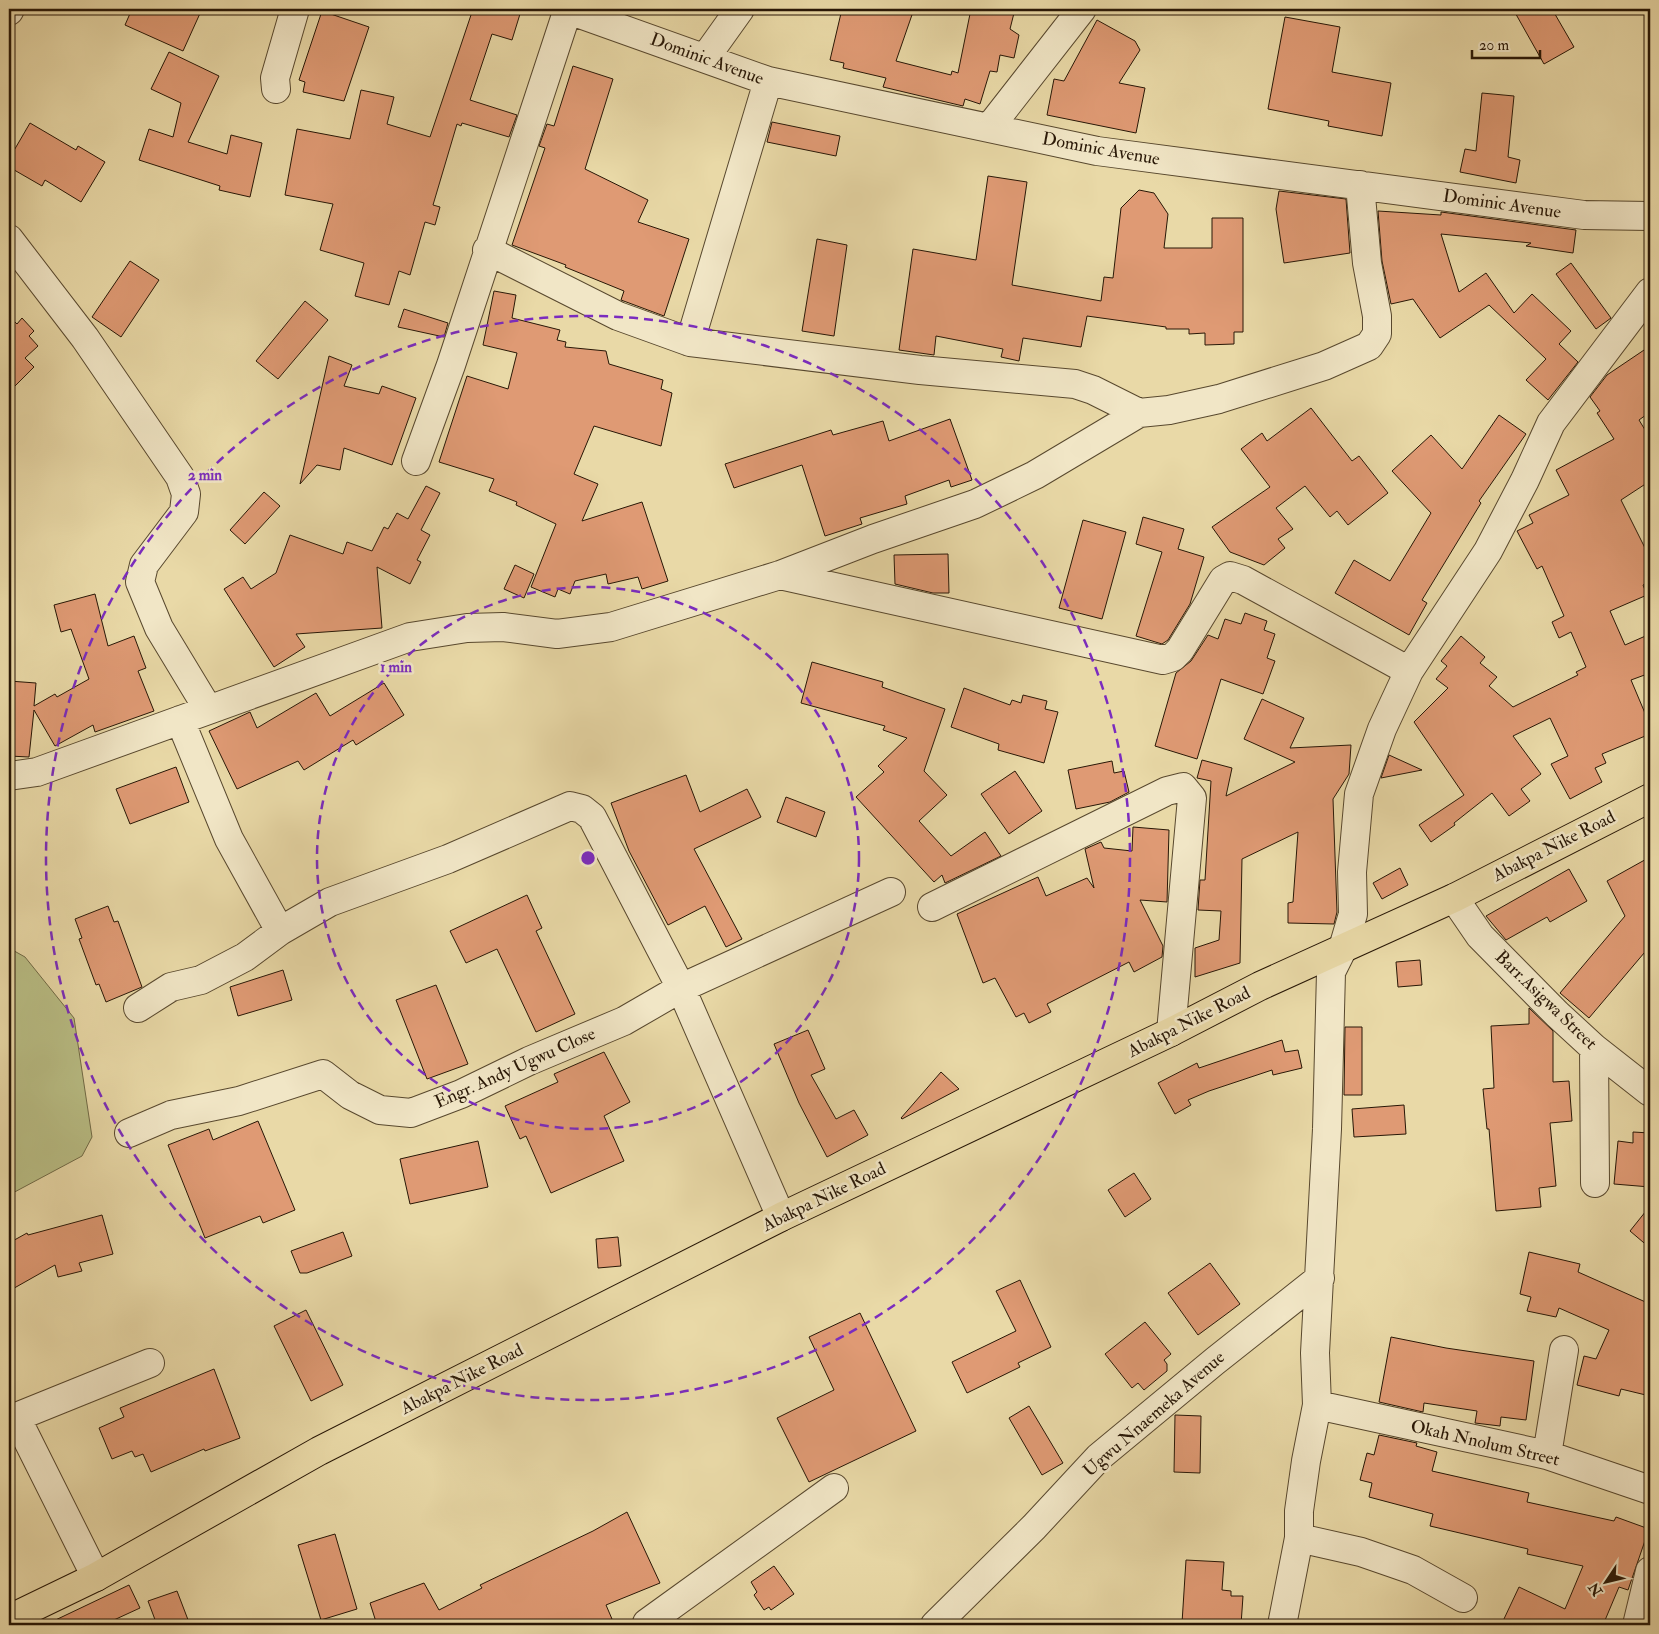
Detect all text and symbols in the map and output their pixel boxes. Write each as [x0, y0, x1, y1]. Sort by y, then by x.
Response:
street label: Dominic Avenue [647, 28, 767, 90]
scale bar [1472, 28, 1539, 60]
text: 20 m [1479, 36, 1509, 55]
street label: Dominic Avenue [1040, 127, 1162, 171]
street label: Dominic Avenue [1441, 184, 1563, 224]
text: 2 min [188, 466, 222, 485]
text: 1 min [380, 658, 412, 677]
street label: Abakpa Nike Road [1488, 805, 1619, 887]
centre of rings [579, 849, 597, 867]
street label: Barr.Asigwa Street [1490, 945, 1602, 1055]
street label: Abakpa Nike Road [1123, 981, 1254, 1063]
street label: Engr. Andy Ugwu Close [431, 1022, 599, 1114]
street label: Abakpa Nike Road [758, 1157, 890, 1237]
street label: Abakpa Nike Road [396, 1338, 527, 1420]
street label: Ugwu Nnaemeka Avenue [1078, 1346, 1230, 1482]
street label: Okah Nnolum Street [1408, 1415, 1562, 1471]
north arrow [1582, 1556, 1632, 1606]
text: N [1585, 1579, 1607, 1600]

